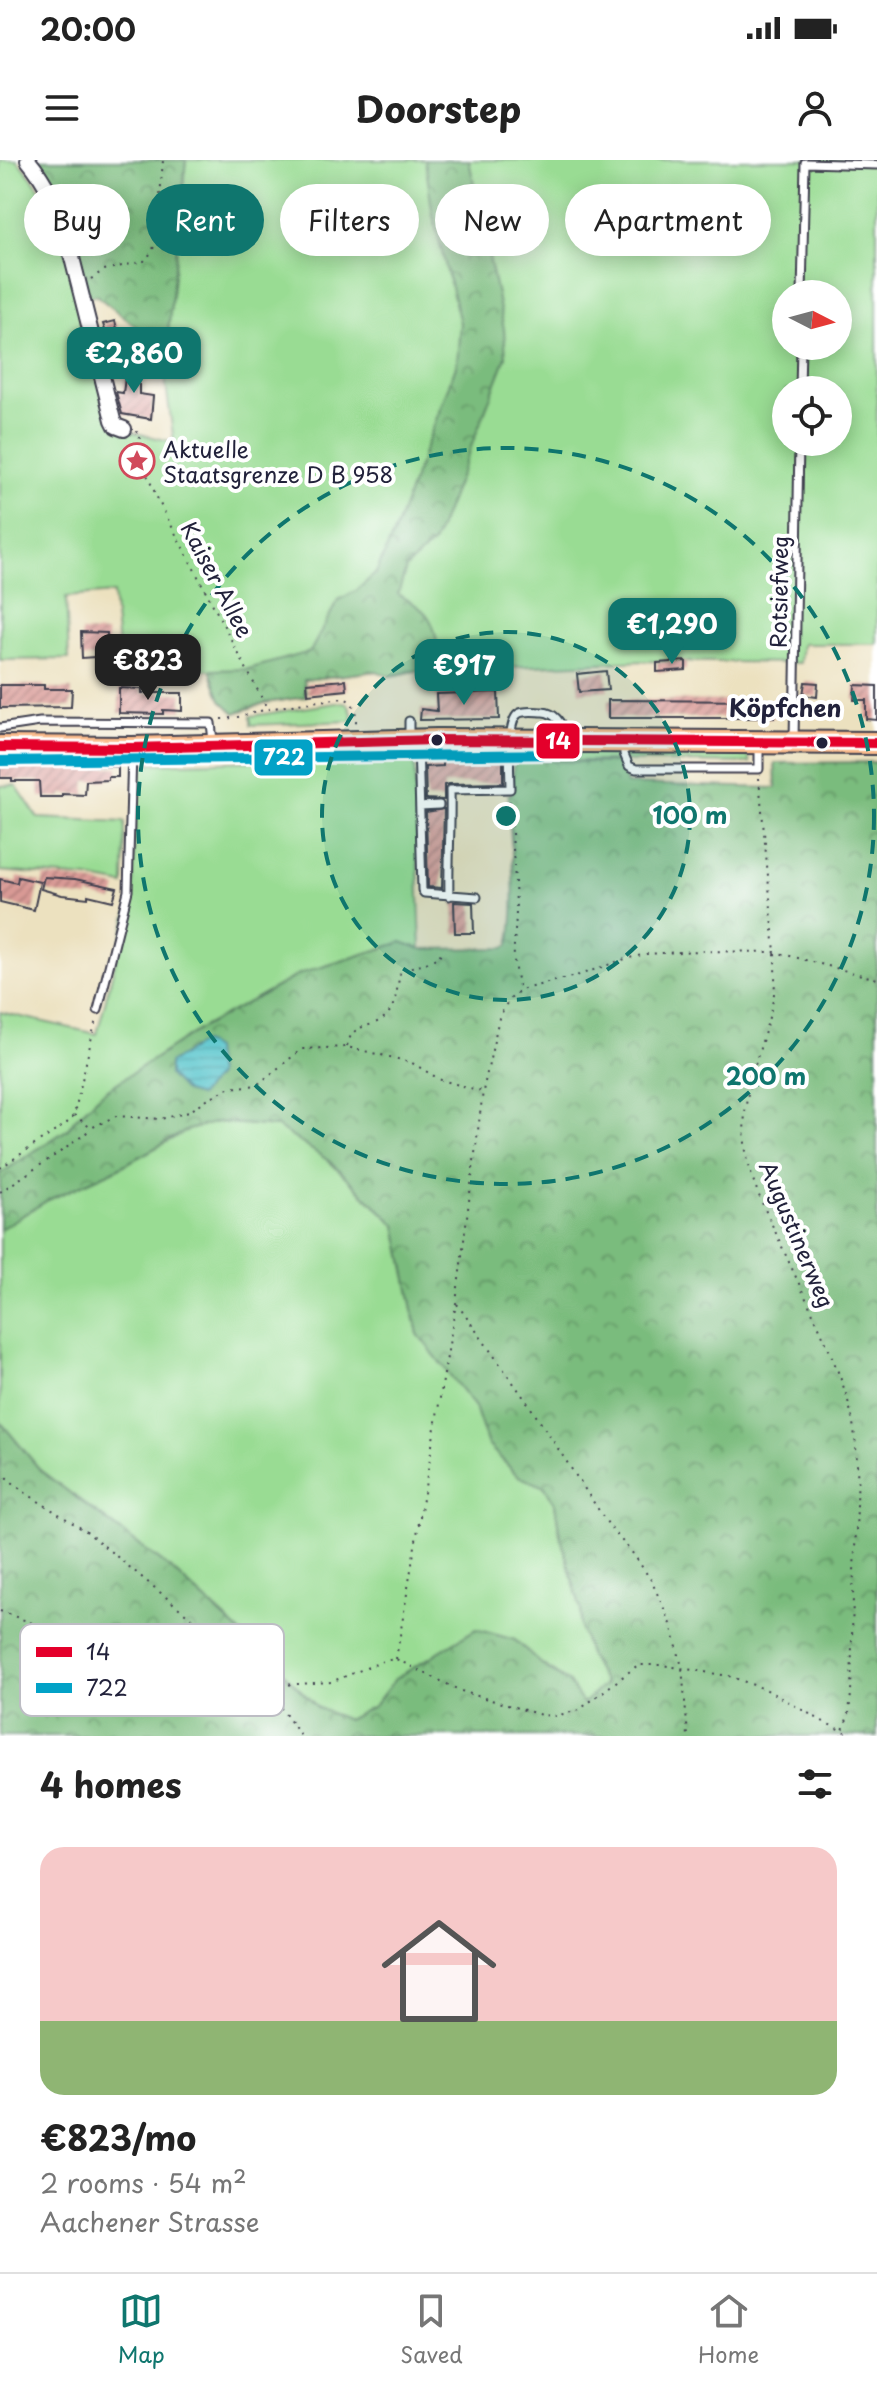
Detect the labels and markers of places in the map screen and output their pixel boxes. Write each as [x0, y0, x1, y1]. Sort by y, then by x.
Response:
pin: €2,860 [69, 327, 199, 395]
place label: Aktuelle Staatsgrenze D B 958 [163, 432, 393, 490]
place icon: Aktuelle Staatsgrenze D B 958 [118, 442, 156, 480]
pin: €1,290 [607, 598, 737, 666]
pin: €823 [101, 634, 195, 702]
pin: €917 [417, 639, 511, 707]
unlabelled marker [429, 732, 445, 748]
unlabelled marker [814, 735, 830, 751]
centre of rings [492, 802, 520, 830]

